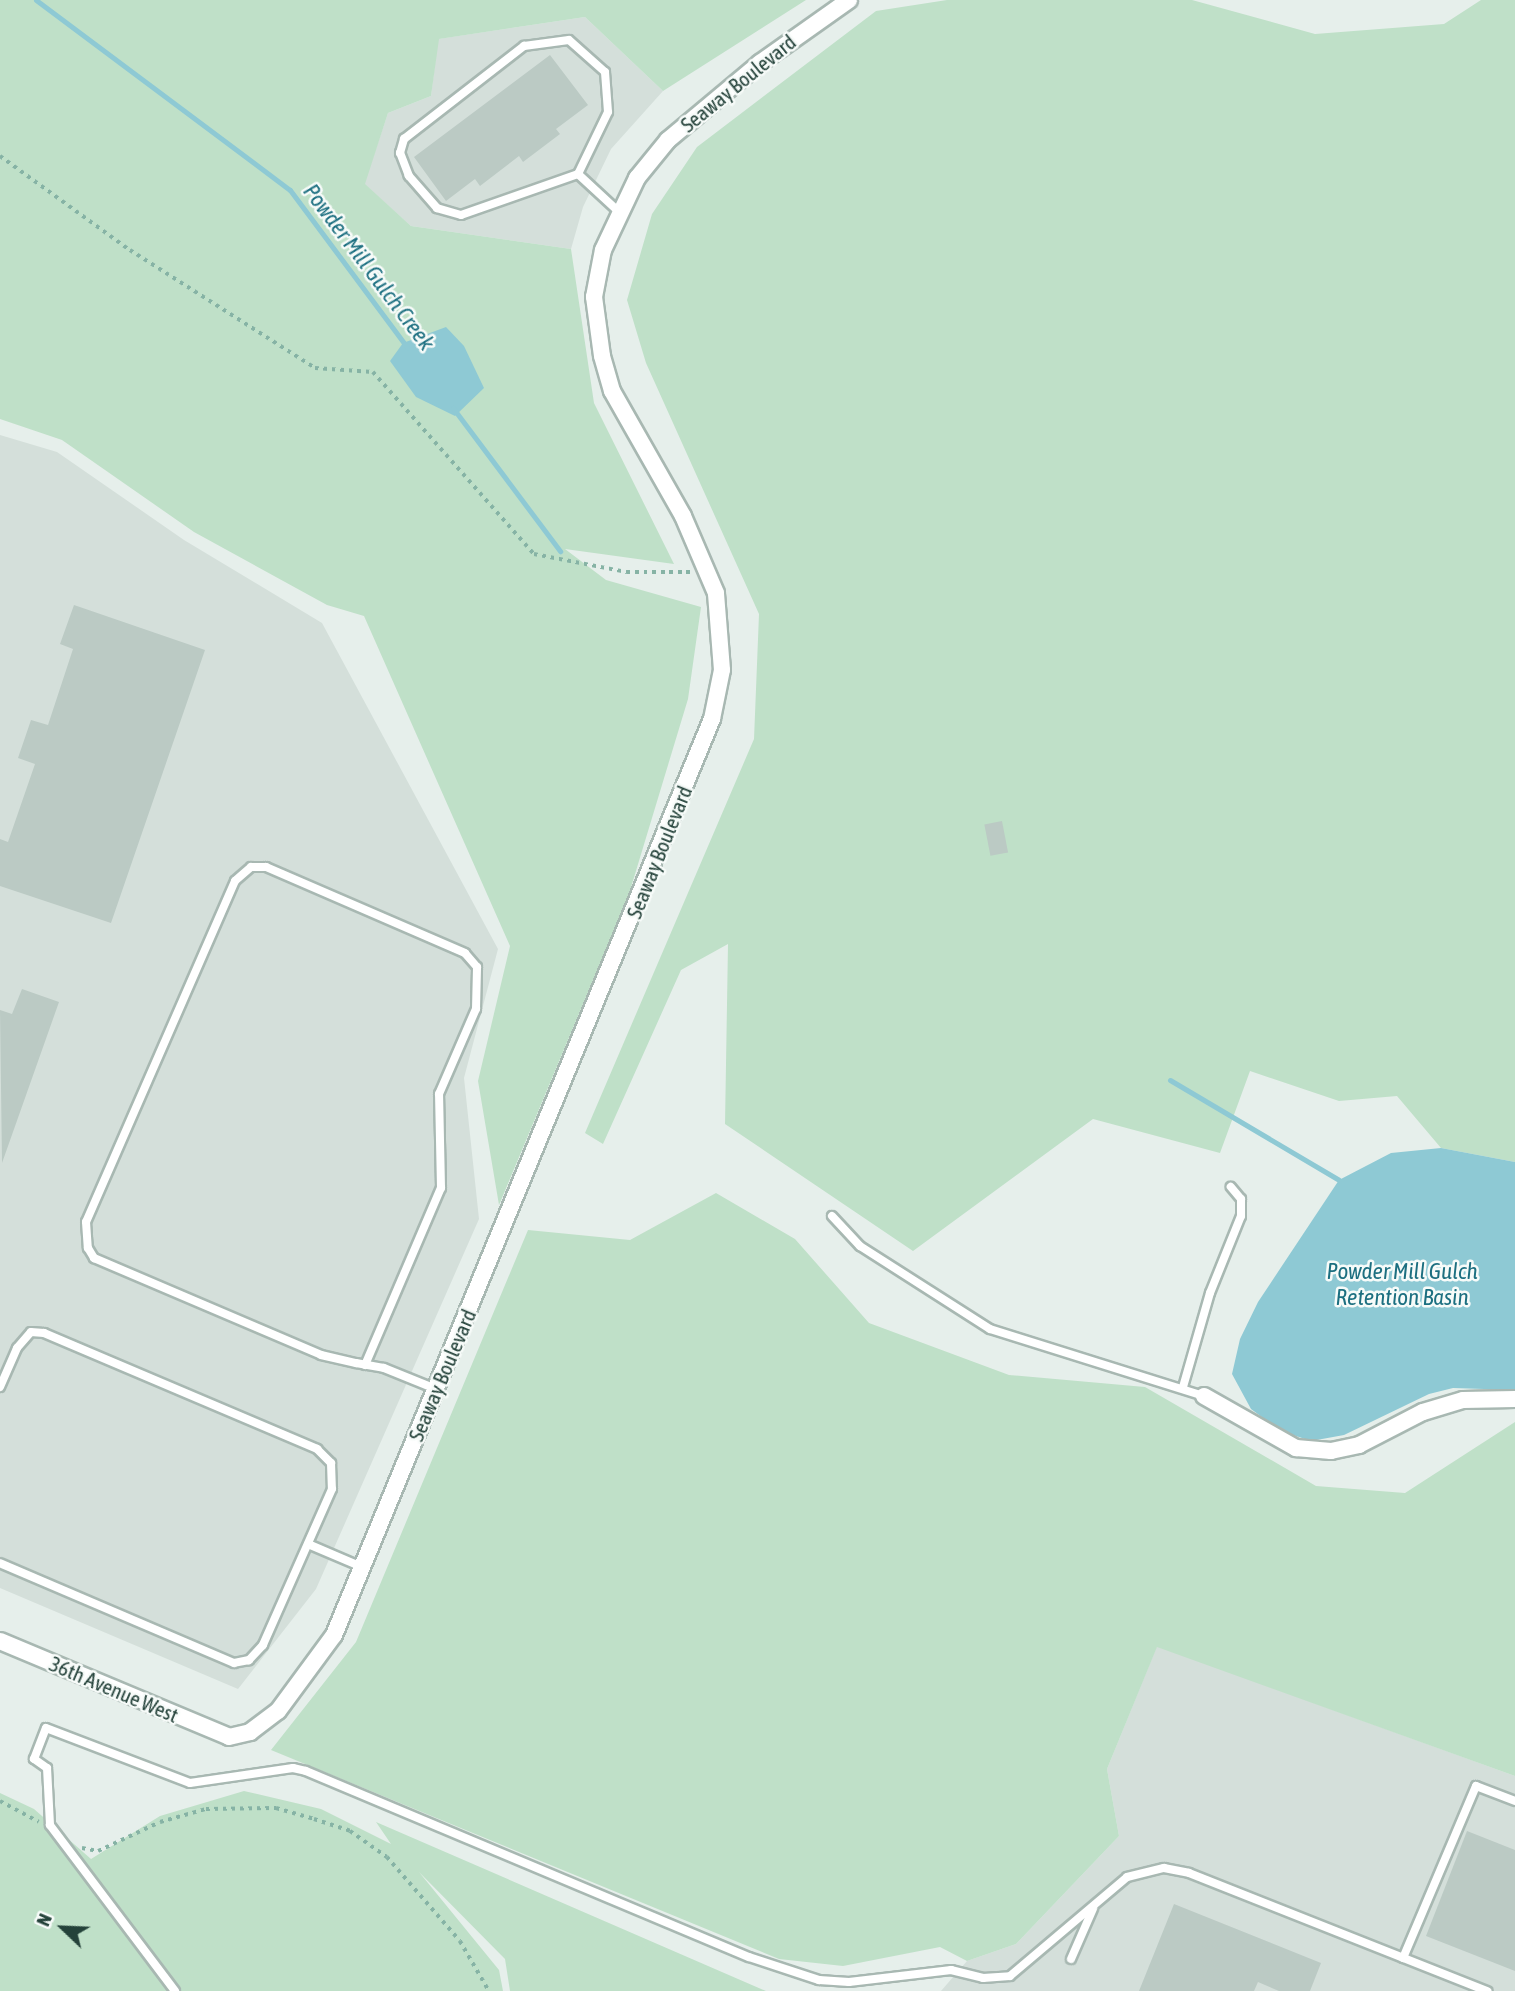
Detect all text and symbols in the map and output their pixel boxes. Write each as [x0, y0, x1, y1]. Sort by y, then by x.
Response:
street label: Seaway Boulevard [675, 29, 801, 137]
water label: Powder Mill Gulch Creek [297, 178, 441, 356]
street label: Seaway Boulevard [621, 782, 697, 922]
water label: Powder Mill Gulch Retention Basin [1326, 1257, 1478, 1311]
street label: Seaway Boulevard [403, 1305, 481, 1445]
street label: 36th Avenue West [46, 1651, 182, 1727]
north arrow [28, 1893, 98, 1963]
text: N [31, 1910, 56, 1929]

